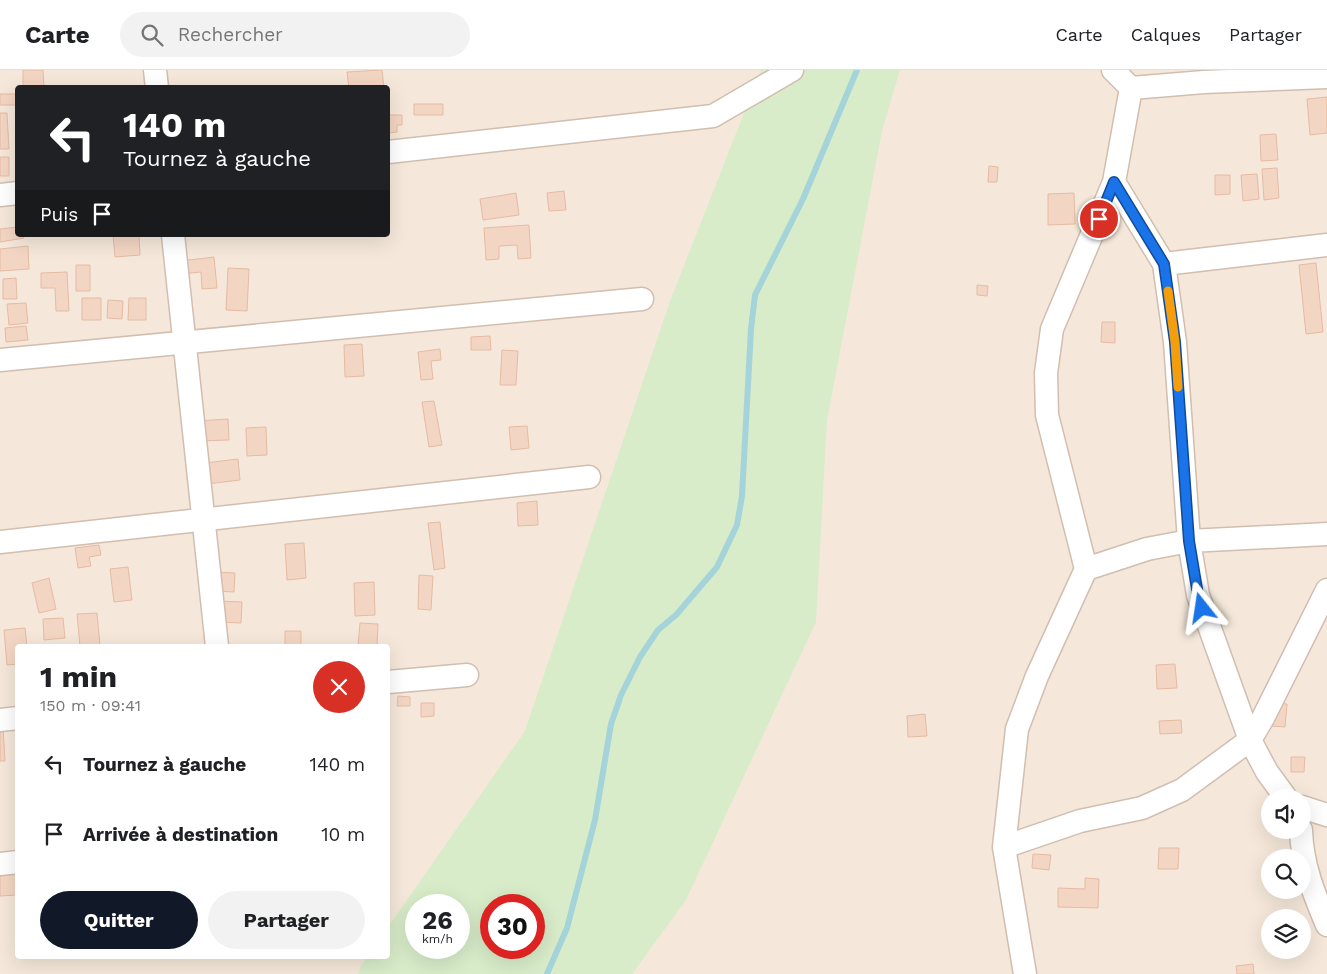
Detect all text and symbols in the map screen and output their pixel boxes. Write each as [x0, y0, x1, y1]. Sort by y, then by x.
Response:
search box [120, 12, 470, 57]
text: Carte [25, 21, 90, 49]
icon: search [138, 21, 166, 49]
text: Rechercher [178, 23, 283, 46]
text: Carte [1055, 24, 1103, 45]
text: Calques [1131, 24, 1201, 45]
text: Partager [1229, 24, 1302, 45]
text: 140 m [123, 104, 226, 146]
icon: left [40, 105, 105, 170]
text: Tournez à gauche [123, 146, 311, 171]
pin [1078, 198, 1120, 240]
icon: arrive [88, 200, 116, 228]
text: Puis [40, 203, 78, 226]
icon: arrive [1085, 205, 1113, 233]
position arrow [1175, 581, 1227, 633]
text: 1 min [40, 659, 117, 694]
button: close [313, 661, 365, 713]
text: 150 m · 09:41 [40, 696, 141, 715]
icon: left [40, 750, 68, 778]
text: Tournez à gauche [83, 753, 246, 776]
text: 140 m [310, 753, 365, 776]
map controls [1261, 789, 1311, 959]
button: sound [1261, 789, 1311, 839]
icon: arrive [40, 820, 68, 848]
text: Arrivée à destination [83, 823, 278, 846]
text: 10 m [321, 823, 365, 846]
button: search [1261, 849, 1311, 899]
button: Quitter [40, 891, 198, 949]
button: Partager [208, 891, 365, 949]
speed limit sign: 30 [480, 894, 545, 959]
text: 26 [422, 906, 453, 935]
button: layers [1261, 909, 1311, 959]
text: km/h [422, 932, 453, 946]

